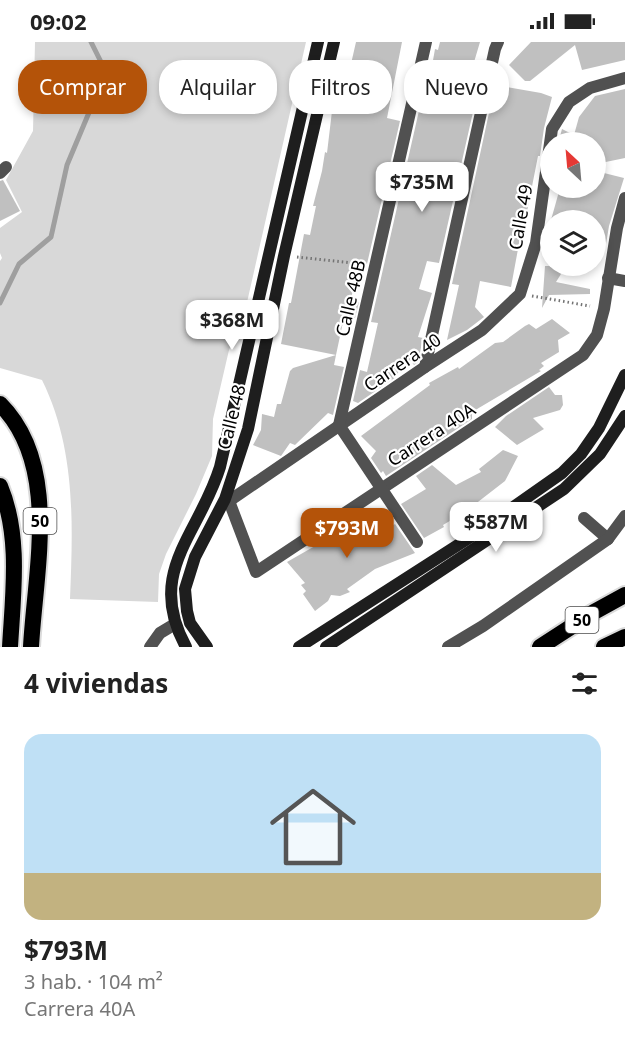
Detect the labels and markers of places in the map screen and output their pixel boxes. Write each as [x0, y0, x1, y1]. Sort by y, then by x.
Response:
pin: $735M [380, 162, 464, 213]
pin: $368M [190, 300, 274, 351]
pin: $587M [454, 502, 538, 553]
pin: $793M [305, 508, 389, 559]

